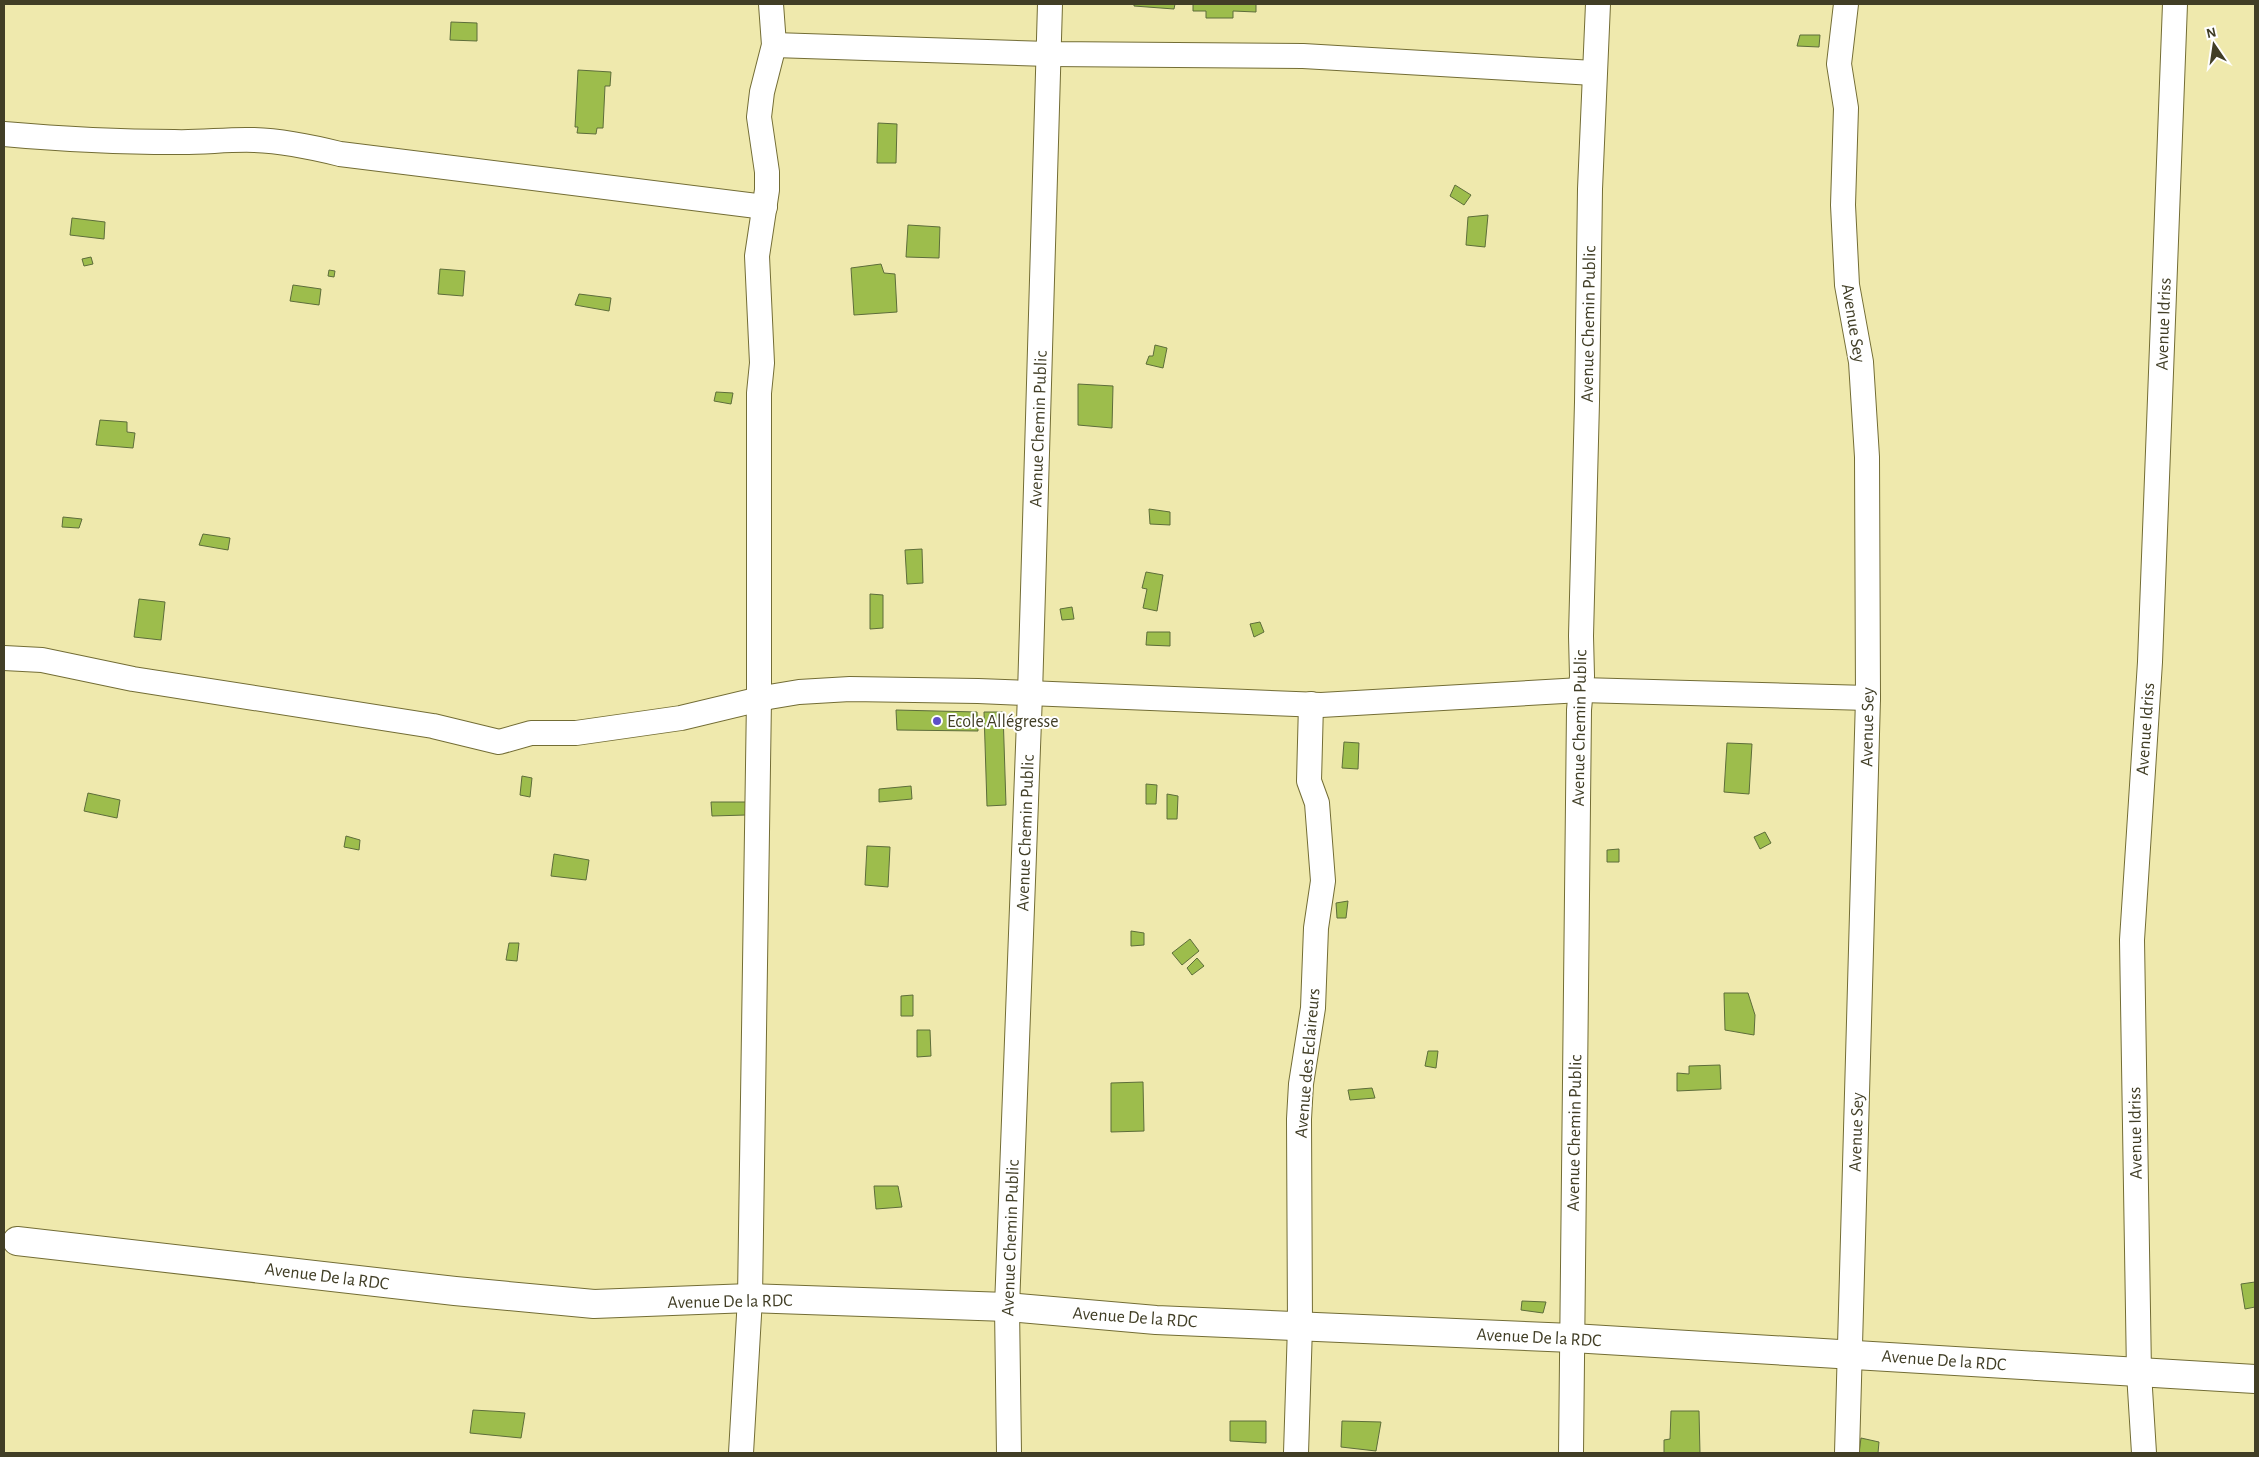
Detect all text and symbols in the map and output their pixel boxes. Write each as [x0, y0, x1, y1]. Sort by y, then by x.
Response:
north arrow [2189, 20, 2239, 70]
text: N [2205, 25, 2218, 41]
street label: Avenue Chemin Public [1579, 245, 1599, 403]
street label: Avenue Idriss [2153, 277, 2175, 371]
street label: Avenue Sey [1838, 282, 1868, 364]
street label: Avenue Chemin Public [1027, 350, 1051, 508]
street label: Avenue Chemin Public [1570, 649, 1590, 807]
street label: Avenue Idriss [2134, 682, 2158, 776]
street label: Avenue Sey [1858, 687, 1878, 767]
place label: Ecole Allégresse [947, 713, 1059, 731]
marker: Ecole Allégresse [931, 715, 943, 727]
street label: Avenue Chemin Public [1014, 754, 1038, 912]
street label: Avenue des Eclaireurs [1292, 987, 1324, 1139]
street label: Avenue Chemin Public [1565, 1054, 1585, 1212]
street label: Avenue Idriss [2126, 1086, 2146, 1179]
street label: Avenue Sey [1847, 1092, 1867, 1172]
street label: Avenue Chemin Public [999, 1159, 1023, 1317]
street label: Avenue De la RDC [264, 1260, 390, 1294]
street label: Avenue De la RDC [667, 1292, 793, 1312]
street label: Avenue De la RDC [1072, 1305, 1198, 1331]
street label: Avenue De la RDC [1476, 1326, 1602, 1350]
street label: Avenue De la RDC [1881, 1348, 2007, 1374]

